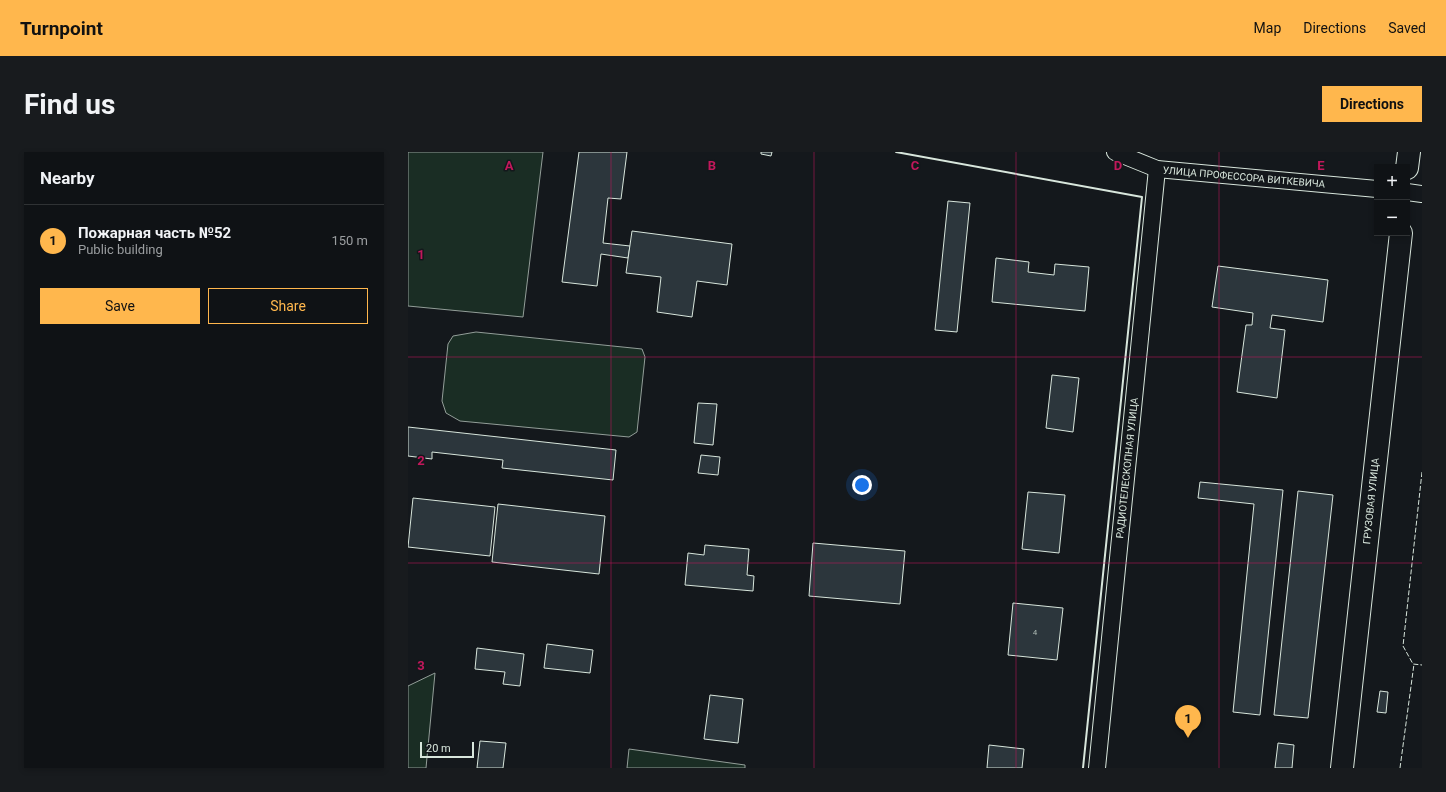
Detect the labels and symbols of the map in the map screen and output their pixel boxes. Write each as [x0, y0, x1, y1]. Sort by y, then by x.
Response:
text: A [505, 158, 514, 173]
text: B [708, 158, 716, 173]
text: C [911, 158, 920, 173]
text: D [1114, 158, 1122, 173]
text: E [1317, 158, 1325, 173]
street label: УЛИЦА ПРОФЕССОРА ВИТКЕВИЧА [1162, 163, 1326, 190]
text: 1 [417, 247, 425, 262]
street label: РАДИОТЕЛЕСКОПНАЯ УЛИЦА [1114, 397, 1140, 539]
text: 2 [417, 453, 425, 468]
street label: ГРУЗОВАЯ УЛИЦА [1361, 457, 1381, 545]
your location [852, 475, 872, 495]
house number: 4 [1033, 628, 1038, 637]
text: 3 [417, 658, 425, 673]
pin: 1 [1175, 705, 1201, 738]
scale bar [420, 740, 474, 759]

